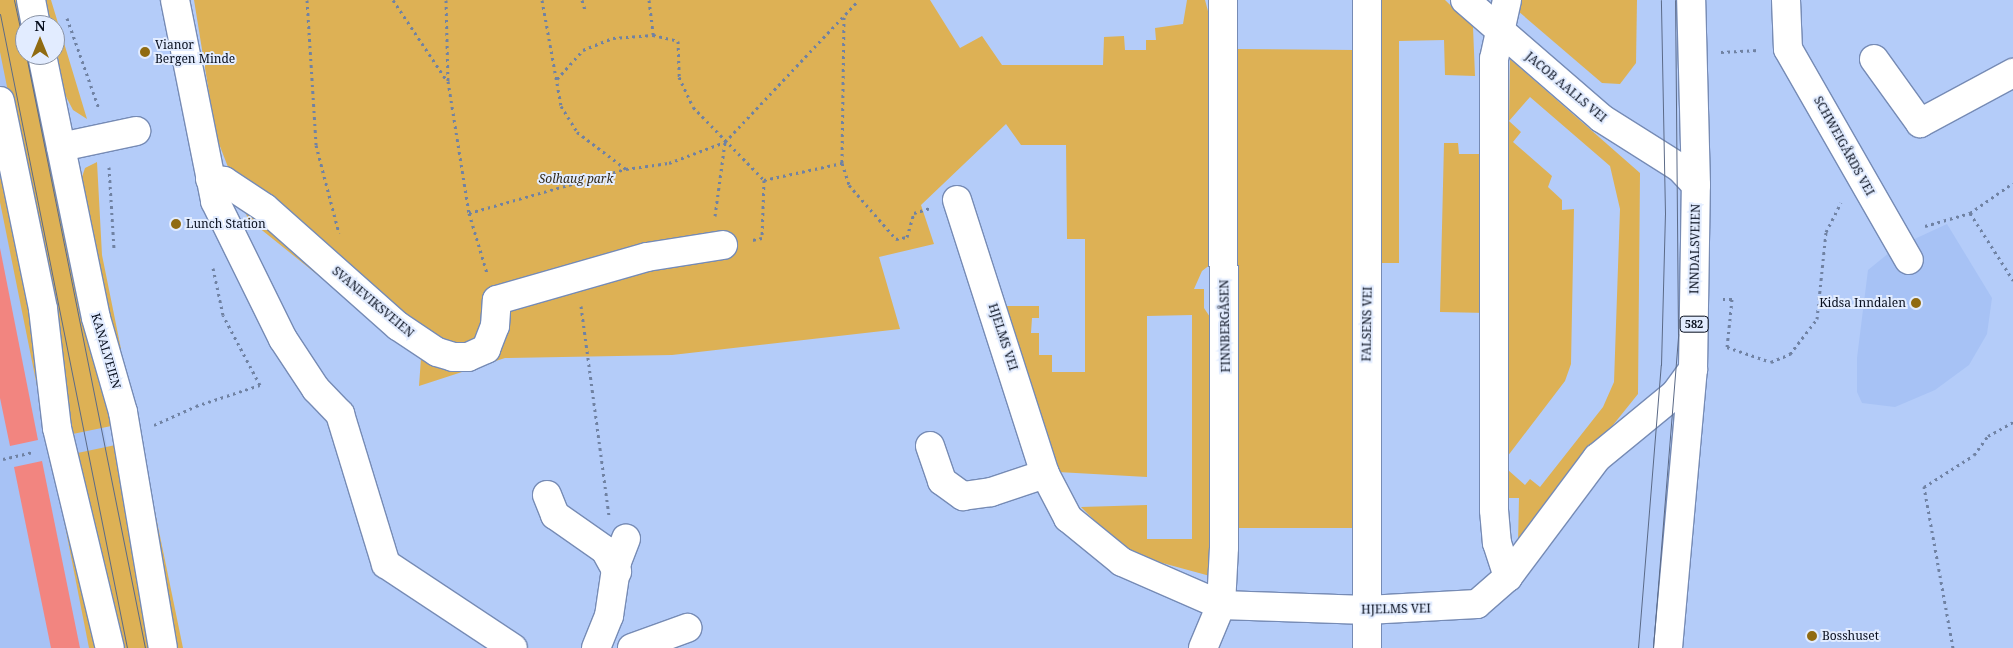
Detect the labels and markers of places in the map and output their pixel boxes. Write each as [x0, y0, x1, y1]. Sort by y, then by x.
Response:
place label: Vianor Bergen Minde [155, 38, 235, 66]
marker: Vianor Bergen Minde [139, 46, 151, 58]
place label: Lunch Station [186, 217, 266, 231]
marker: Lunch Station [170, 218, 182, 230]
place label: Kidsa Inndalen [1819, 296, 1906, 310]
marker: Kidsa Inndalen [1910, 297, 1922, 309]
place label: Bosshuset [1822, 629, 1879, 643]
marker: Bosshuset [1806, 630, 1818, 642]

